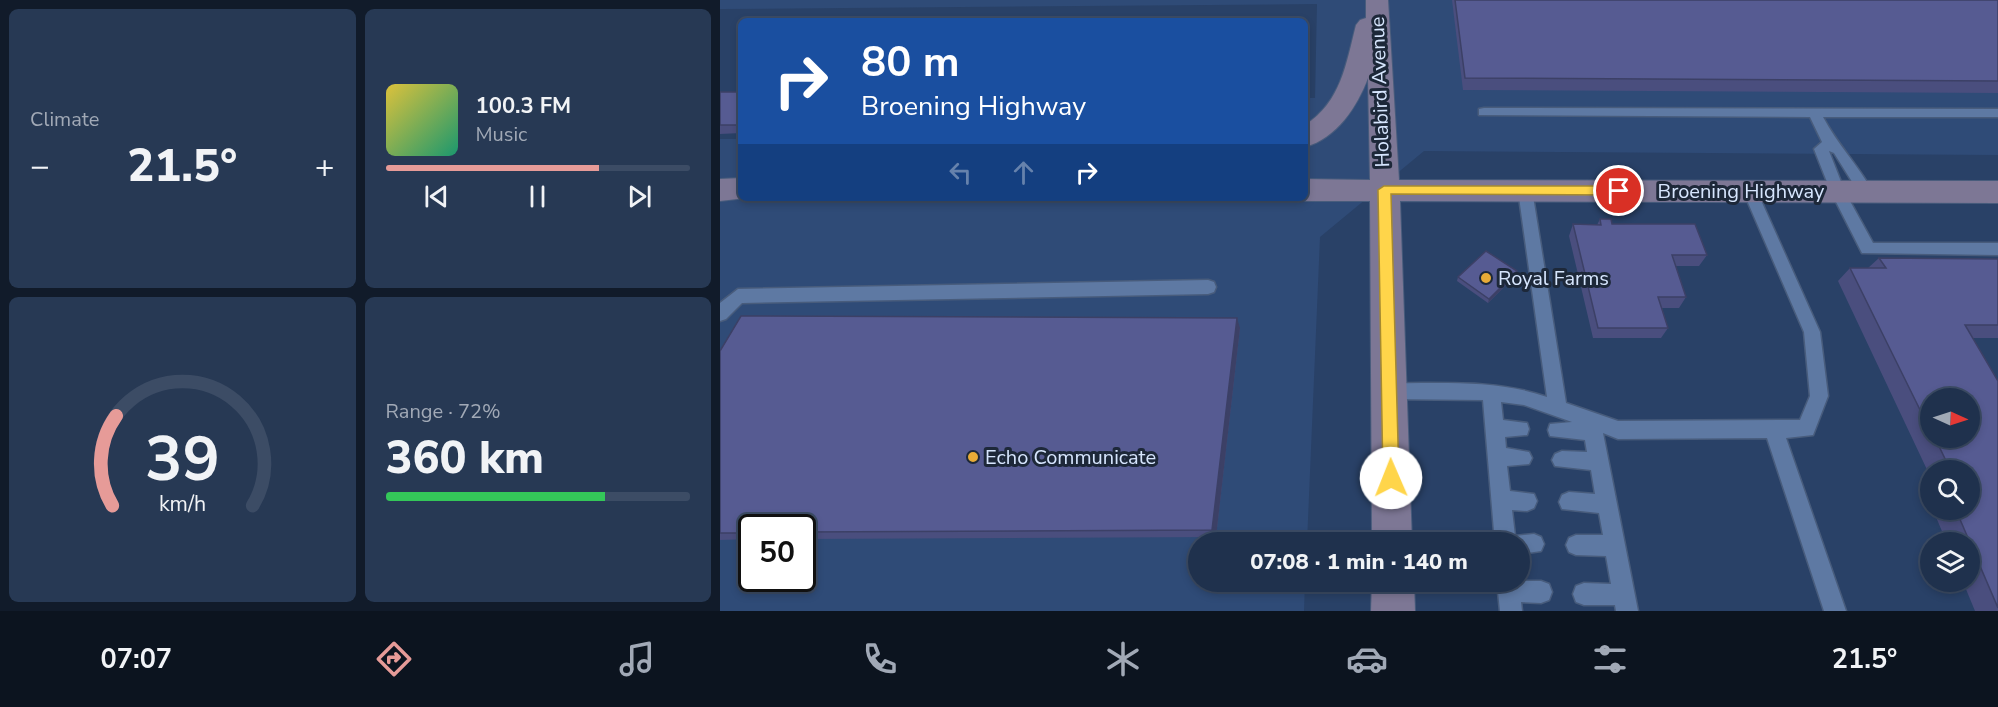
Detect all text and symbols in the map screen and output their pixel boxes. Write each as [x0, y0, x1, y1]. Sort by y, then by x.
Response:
street label: Holabird Avenue [1364, 16, 1396, 168]
text: 80 m [861, 34, 960, 91]
icon: right [762, 42, 840, 120]
text: Broening Highway [861, 88, 1086, 125]
text: 100.3 FM [476, 91, 571, 121]
text: Climate [30, 106, 99, 133]
text: Music [476, 121, 527, 148]
text: 21.5° [127, 136, 237, 197]
text: − [30, 144, 50, 189]
text: + [315, 144, 334, 189]
icon: left [944, 156, 977, 189]
icon: ahead [1007, 156, 1040, 189]
icon: right [1070, 156, 1103, 189]
pin [1593, 165, 1644, 216]
icon: arrive [1602, 174, 1635, 207]
street label: Broening Highway [1658, 178, 1825, 205]
icon: previous [420, 180, 453, 213]
icon: pause [521, 180, 554, 213]
icon: next [623, 180, 656, 213]
place label: Royal Farms [1498, 265, 1609, 292]
marker: Royal Farms [1479, 271, 1493, 285]
north arrow [1920, 388, 1980, 448]
map controls [1920, 388, 1980, 592]
text: Range · 72% [386, 398, 501, 425]
text: 39 [145, 417, 220, 502]
text: 360 km [386, 428, 544, 489]
place label: Echo Communicate [985, 444, 1156, 471]
position arrow [1359, 446, 1423, 510]
marker: Echo Communicate [966, 450, 980, 464]
button: search [1920, 460, 1980, 520]
text: km/h [159, 490, 206, 520]
speed limit sign: 50 [738, 514, 816, 592]
button: layers [1920, 532, 1980, 592]
text: 07:08 · 1 min · 140 m [1250, 547, 1468, 577]
icon: directions [373, 638, 415, 680]
icon: music [616, 638, 658, 680]
icon: phone [859, 638, 901, 680]
icon: climate [1102, 638, 1144, 680]
icon: car [1346, 638, 1388, 680]
icon: filters [1589, 638, 1631, 680]
text: 07:07 [101, 641, 172, 678]
text: 21.5° [1832, 641, 1897, 678]

